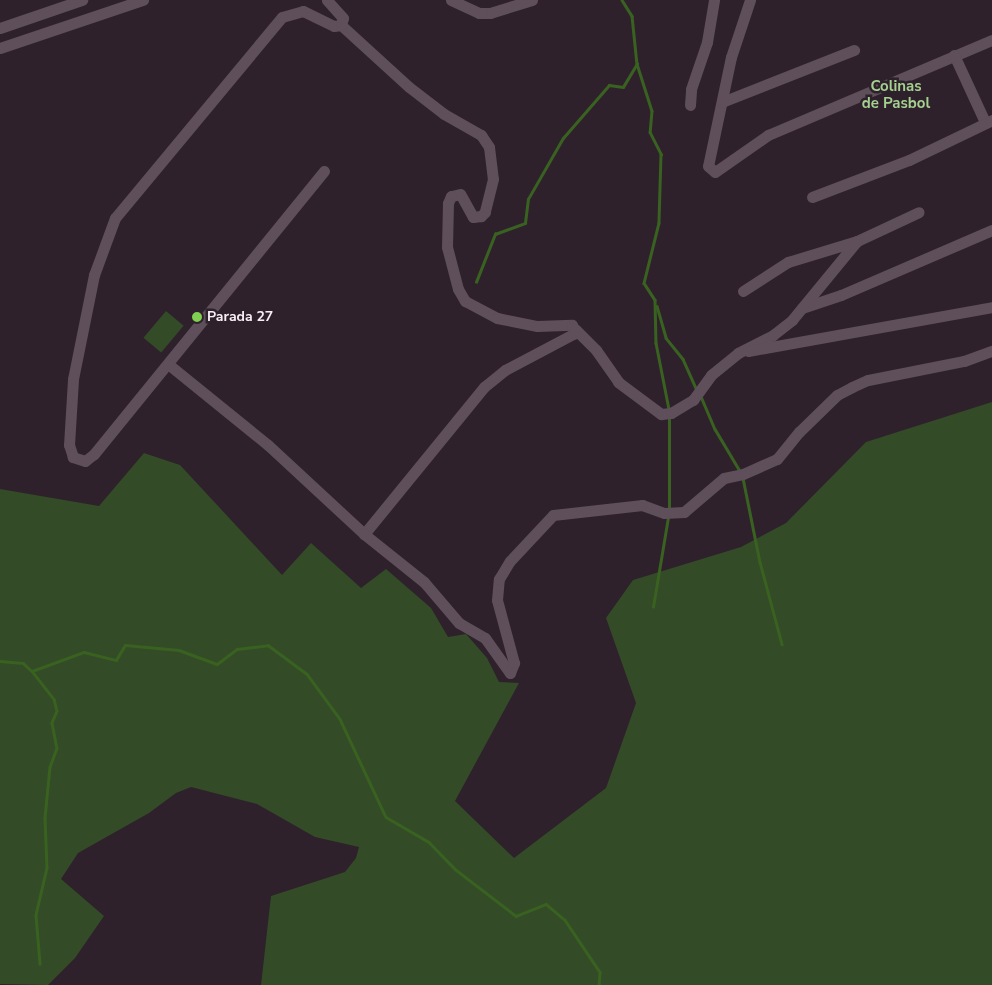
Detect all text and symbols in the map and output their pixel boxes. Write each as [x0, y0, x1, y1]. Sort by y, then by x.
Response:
district label: Colinas de Pasbol [862, 77, 930, 112]
place label: Parada 27 [207, 309, 273, 325]
marker: Parada 27 [191, 311, 203, 323]

